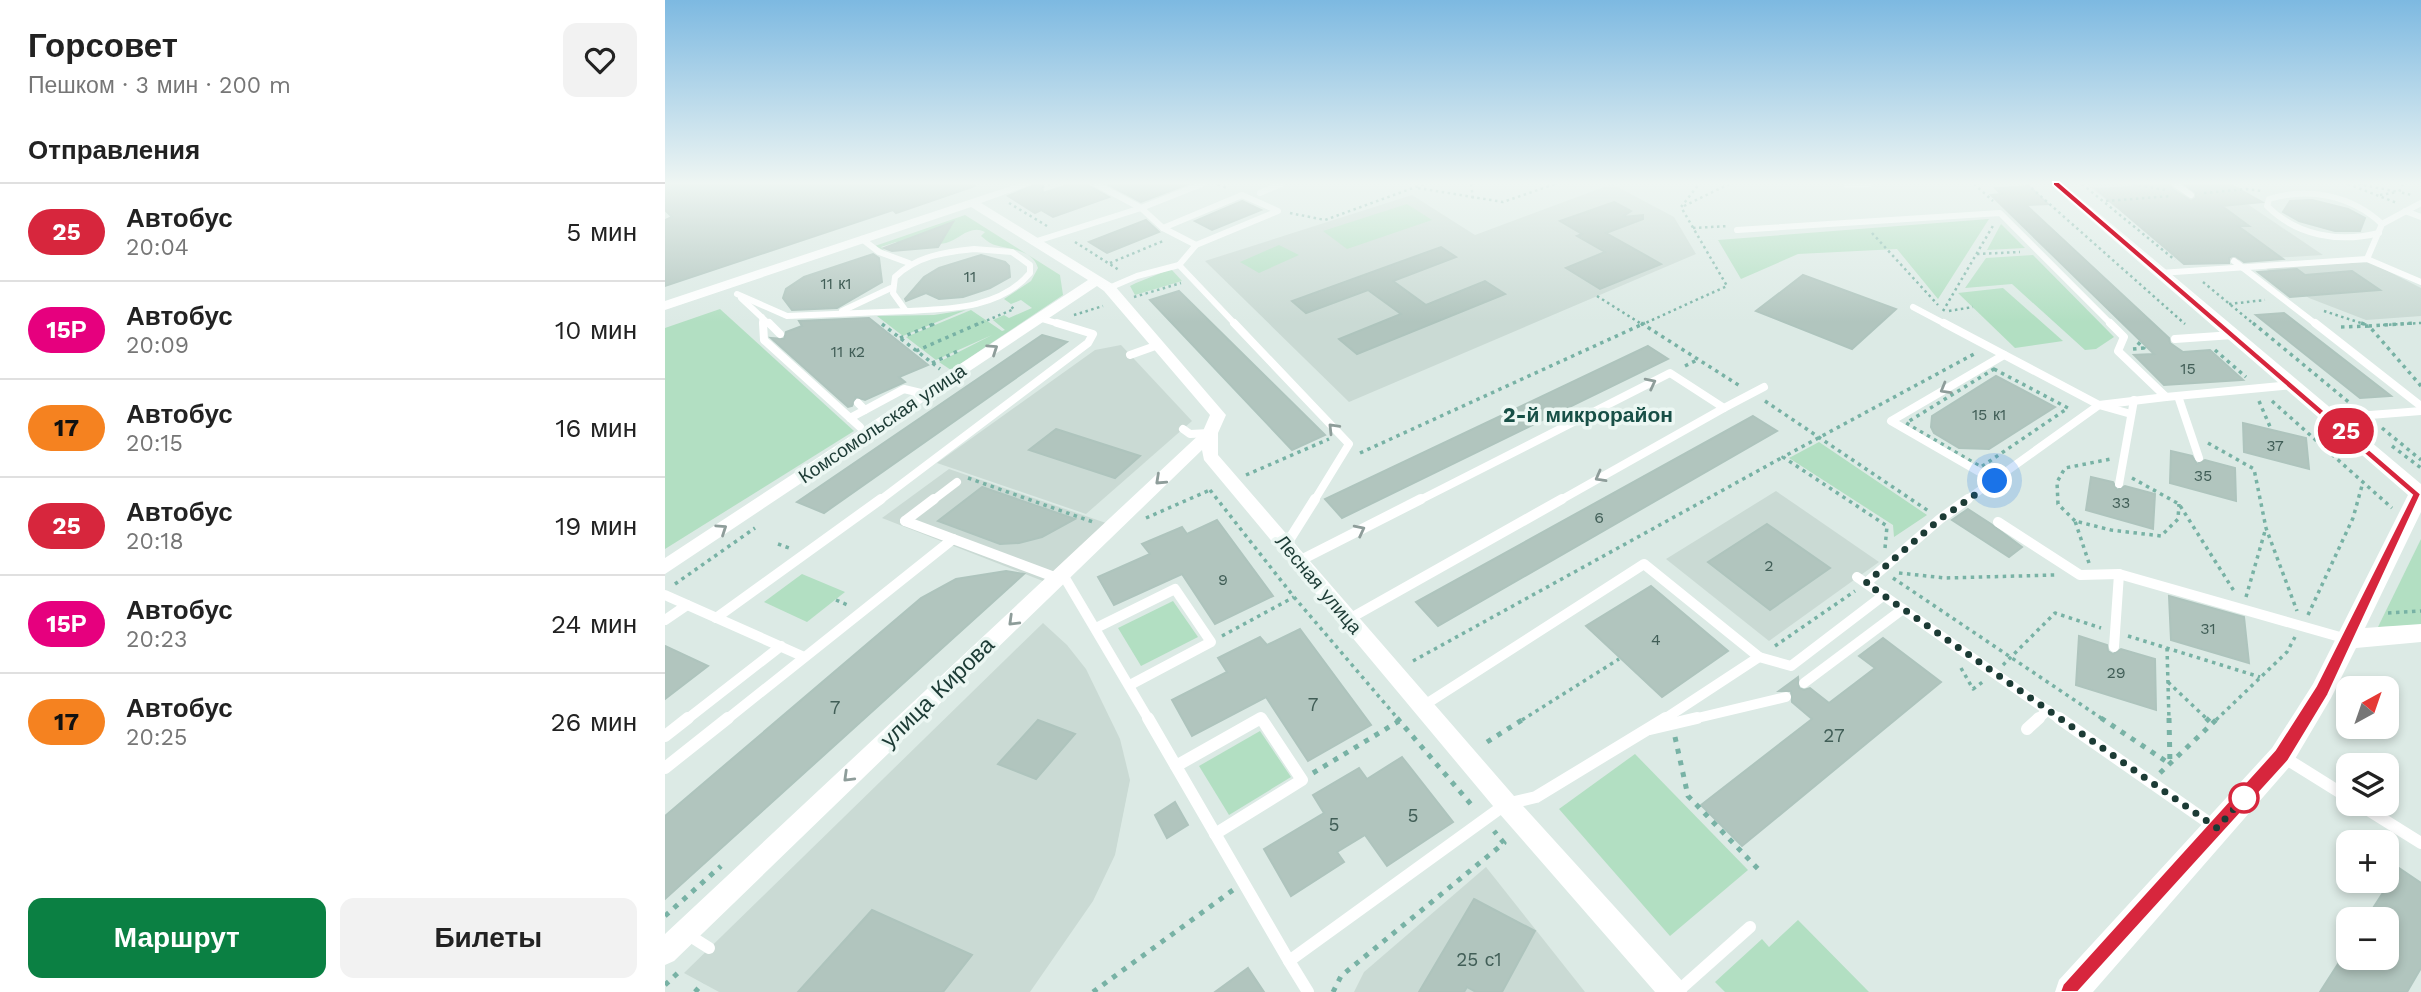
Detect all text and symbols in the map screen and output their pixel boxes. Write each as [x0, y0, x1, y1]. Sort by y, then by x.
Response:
button: heart [563, 23, 637, 97]
text: Горсовет [28, 26, 178, 65]
text: Пешком · 3 мин · 200 m [28, 72, 291, 99]
text: Отправления [28, 135, 200, 165]
text: Автобус [126, 203, 233, 233]
text: 5 мин [566, 217, 637, 247]
text: 25 [52, 218, 81, 246]
text: 20:04 [126, 234, 189, 261]
house number: 11 [964, 267, 976, 286]
house number: 11 к1 [820, 274, 852, 293]
text: Автобус [126, 301, 233, 331]
text: 10 мин [555, 315, 637, 345]
text: 15Р [46, 316, 87, 344]
text: 20:09 [126, 332, 189, 359]
house number: 11 к2 [831, 342, 865, 361]
one-way arrow [985, 345, 998, 357]
street label: Комсомольская улица [794, 359, 971, 488]
house number: 15 [2180, 359, 2196, 378]
one-way arrow [1644, 377, 1656, 391]
one-way arrow [1940, 381, 1952, 394]
text: Автобус [126, 399, 233, 429]
district label: 2-й микрорайон [1503, 402, 1673, 427]
house number: 15 к1 [1972, 405, 2006, 424]
line badge: 25 [2315, 408, 2377, 454]
text: 16 мин [555, 413, 637, 443]
text: 17 [54, 414, 79, 442]
text: 25 [2332, 417, 2360, 445]
one-way arrow [1329, 423, 1342, 436]
text: 20:15 [126, 430, 183, 457]
house number: 37 [2266, 436, 2284, 455]
your location [1977, 463, 2012, 498]
house number: 35 [2194, 466, 2212, 485]
one-way arrow [1595, 469, 1608, 482]
one-way arrow [1155, 472, 1168, 485]
house number: 33 [2112, 493, 2130, 512]
text: Автобус [126, 497, 233, 527]
house number: 6 [1594, 508, 1604, 527]
text: 19 мин [555, 511, 637, 541]
text: 25 [52, 512, 81, 540]
one-way arrow [1353, 524, 1365, 538]
one-way arrow [714, 525, 727, 537]
text: 20:18 [126, 528, 184, 555]
street label: Лесная улица [1270, 530, 1367, 639]
house number: 2 [1764, 556, 1774, 575]
house number: 9 [1218, 570, 1228, 589]
text: Автобус [126, 595, 233, 625]
text: 24 мин [551, 609, 637, 639]
text: 15Р [46, 610, 87, 638]
one-way arrow [1008, 612, 1021, 625]
house number: 31 [2200, 619, 2216, 638]
text: 20:23 [126, 626, 187, 653]
house number: 4 [1651, 630, 1661, 649]
street label: улица Кирова [875, 631, 1000, 753]
house number: 29 [2106, 663, 2126, 682]
north arrow [2336, 676, 2399, 738]
map controls [2336, 676, 2399, 970]
text: Автобус [126, 693, 233, 723]
house number: 7 [1308, 693, 1318, 716]
house number: 7 [830, 696, 840, 719]
text: 26 мин [550, 707, 637, 737]
text: 17 [54, 708, 79, 736]
text: 20:25 [126, 724, 187, 751]
house number: 27 [1823, 724, 1845, 747]
button: layers [2336, 753, 2399, 816]
one-way arrow [843, 769, 856, 782]
unlabelled marker [2229, 783, 2259, 813]
house number: 5 [1407, 804, 1419, 827]
house number: 5 [1328, 813, 1340, 836]
button: + [2336, 830, 2399, 893]
button: Маршрут [28, 898, 326, 978]
button: Билеты [340, 898, 637, 978]
button: − [2336, 907, 2399, 970]
house number: 25 с1 [1456, 948, 1502, 971]

